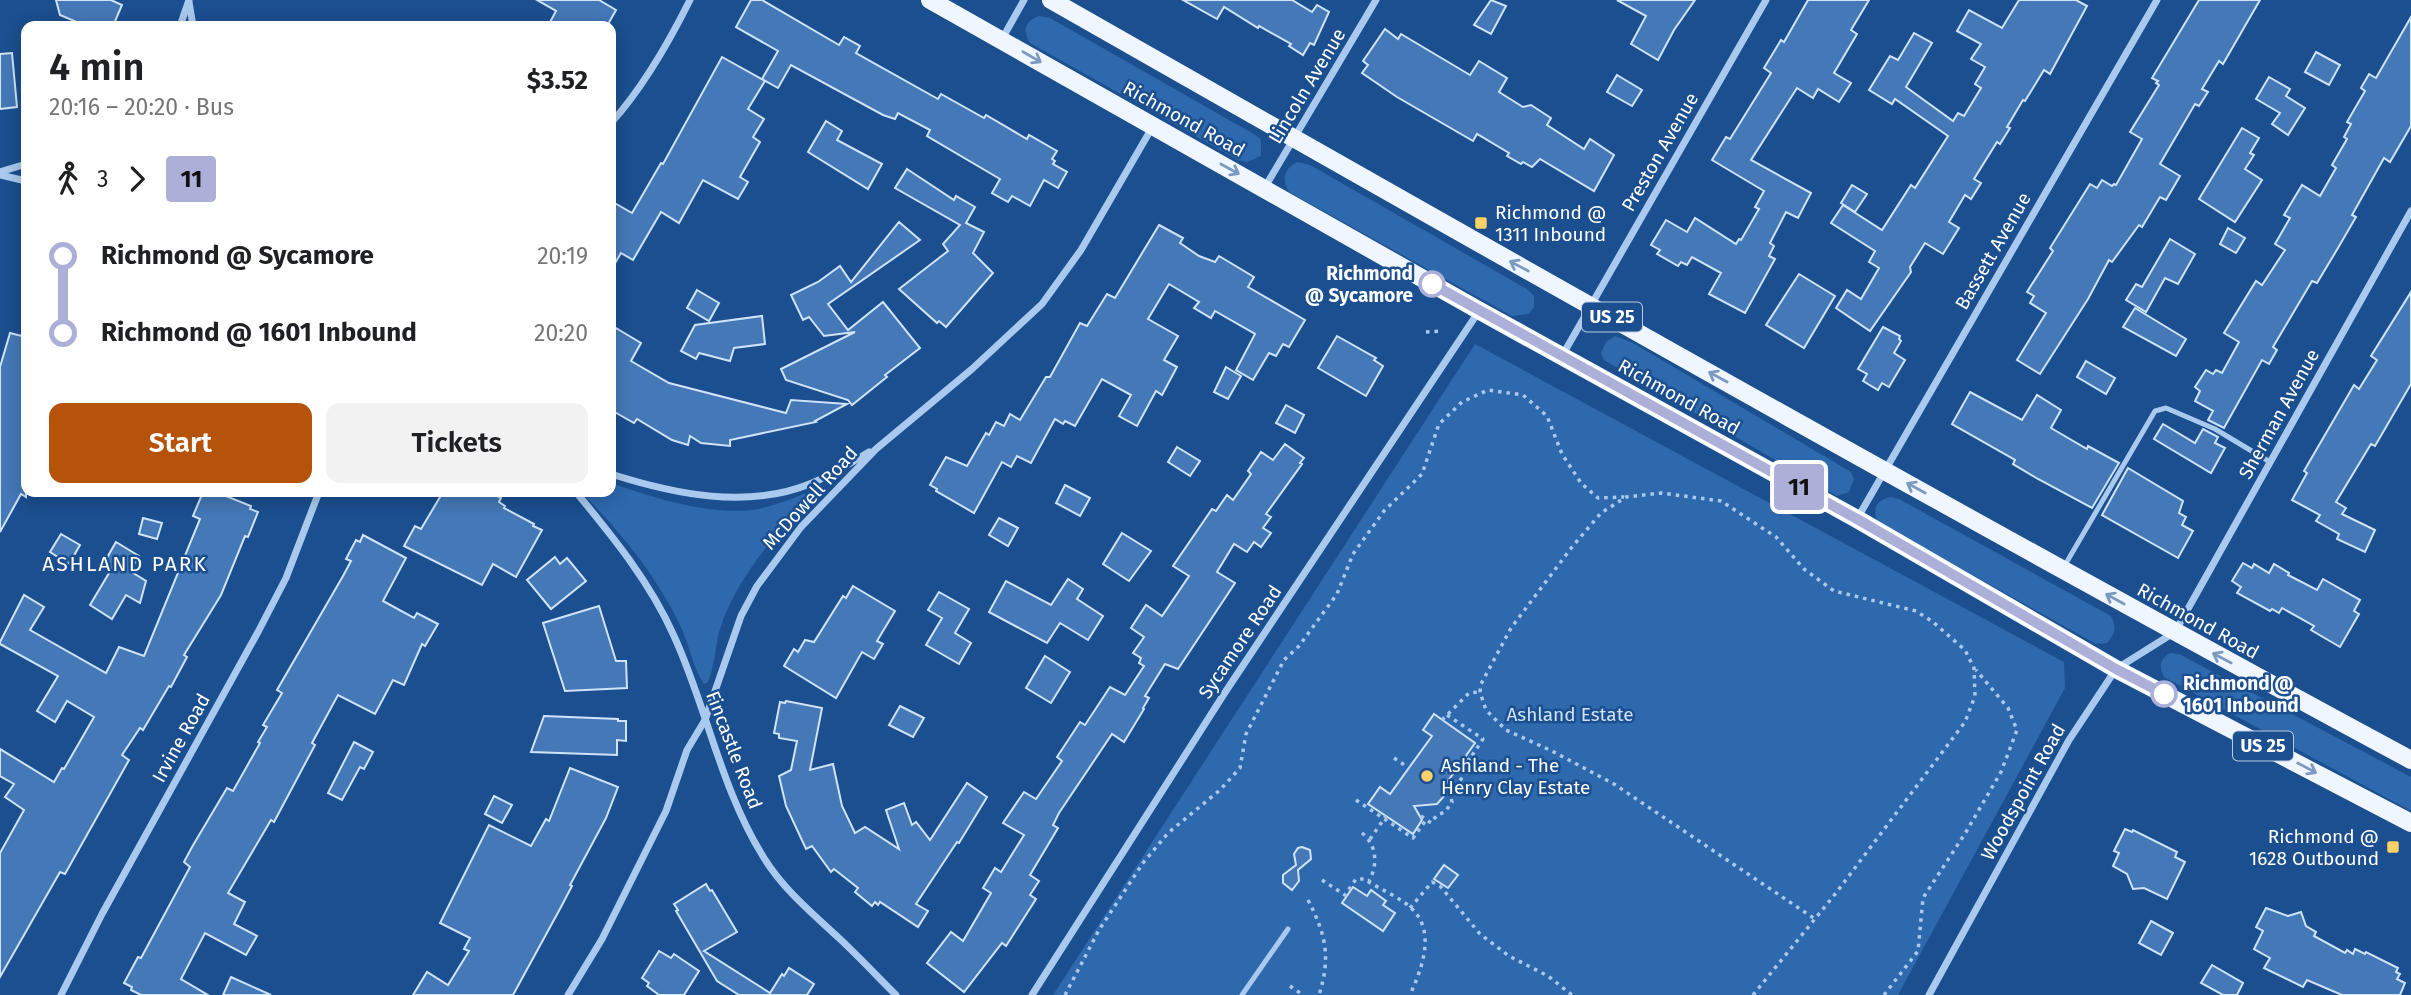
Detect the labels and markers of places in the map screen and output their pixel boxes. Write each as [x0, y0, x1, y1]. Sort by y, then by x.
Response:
place label: Richmond @ 1311 Inbound [1495, 201, 1606, 246]
marker: Richmond @ 1311 Inbound [1473, 215, 1489, 231]
place label: Richmond @ Sycamore [1305, 262, 1413, 307]
marker: Richmond @ Sycamore [1419, 271, 1445, 297]
place label: Richmond @ 1601 Inbound [2183, 672, 2299, 717]
marker: Richmond @ 1601 Inbound [2151, 681, 2177, 707]
place label: Ashland - The Henry Clay Estate [1441, 754, 1590, 799]
marker: Ashland - The Henry Clay Estate [1419, 768, 1435, 784]
place label: Richmond @ 1628 Outbound [2249, 825, 2379, 870]
marker: Richmond @ 1628 Outbound [2385, 839, 2401, 855]

